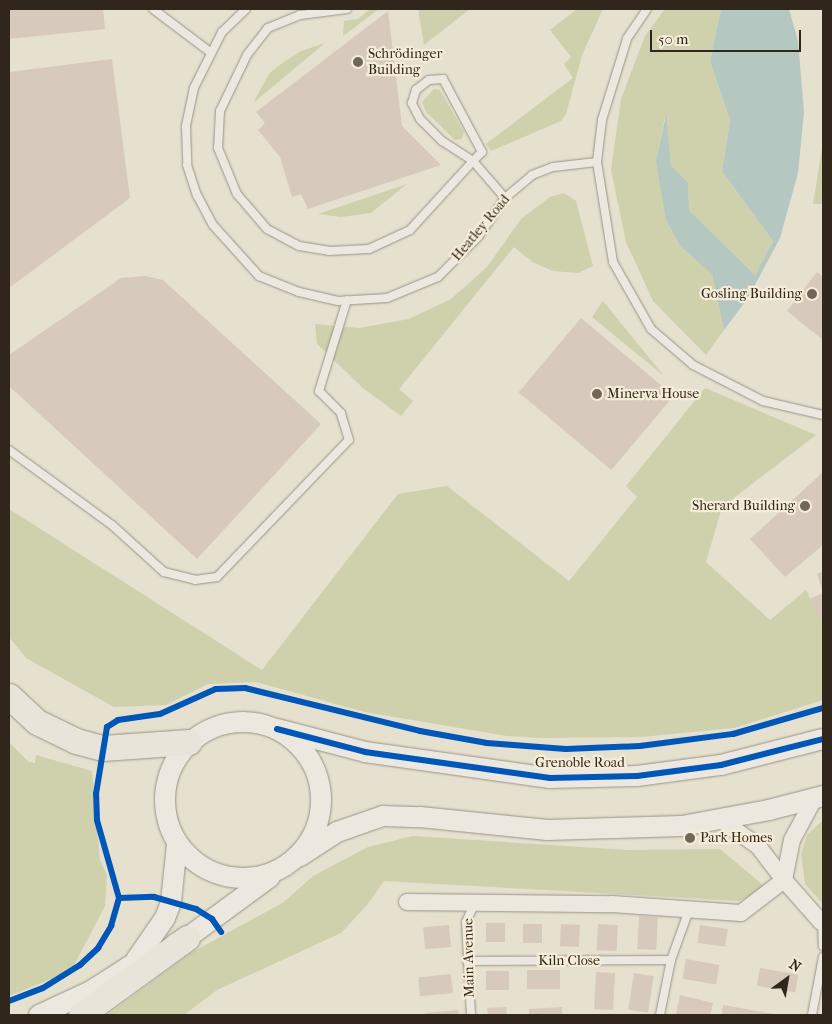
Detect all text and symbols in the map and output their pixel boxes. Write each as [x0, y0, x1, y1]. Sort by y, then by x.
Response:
scale bar [652, 20, 803, 52]
text: 50 m [658, 30, 688, 48]
place label: Schrödinger Building [368, 46, 442, 78]
marker: Schrödinger Building [352, 56, 364, 68]
street label: Heatley Road [448, 191, 514, 265]
place label: Gosling Building [701, 286, 802, 302]
marker: Gosling Building [806, 288, 818, 300]
place label: Minerva House [607, 386, 699, 402]
marker: Minerva House [591, 388, 603, 400]
place label: Sherard Building [692, 498, 795, 514]
marker: Sherard Building [799, 500, 811, 512]
street label: Grenoble Road [535, 755, 625, 771]
place label: Park Homes [700, 830, 772, 846]
marker: Park Homes [684, 832, 696, 844]
street label: Main Avenue [460, 918, 478, 998]
street label: Kiln Close [538, 953, 600, 969]
north arrow [762, 954, 812, 1004]
text: N [786, 956, 804, 976]

